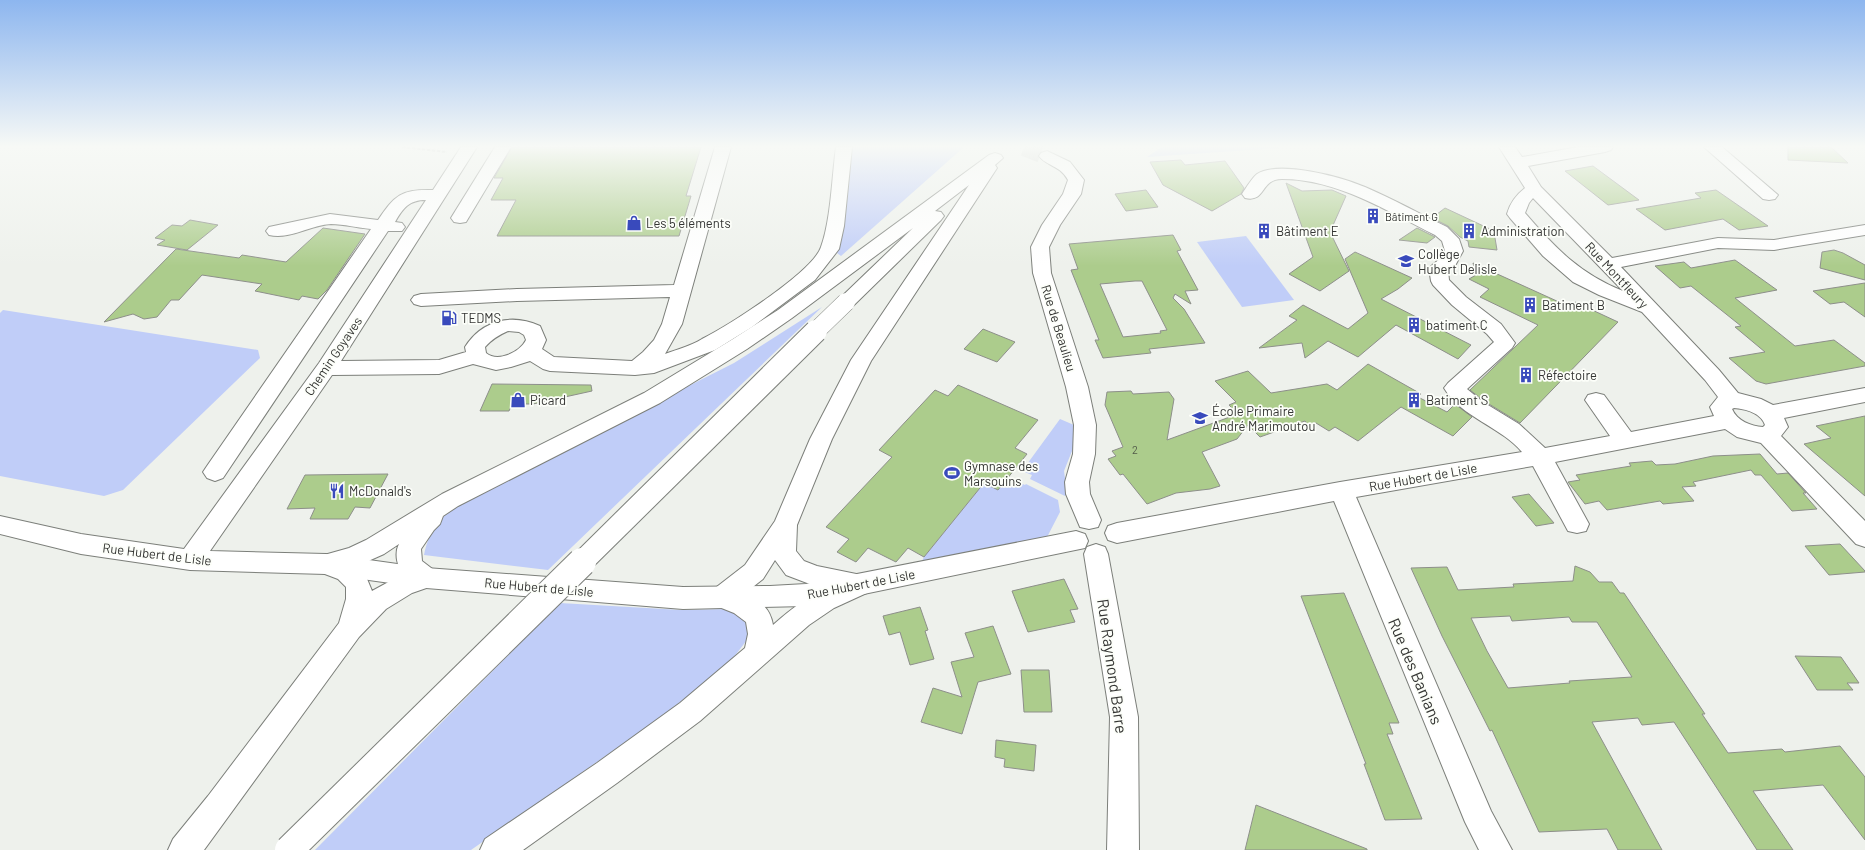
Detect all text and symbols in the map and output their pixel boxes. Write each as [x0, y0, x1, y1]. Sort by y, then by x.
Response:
building icon: Bâtiment G [1364, 207, 1382, 225]
place label: Bâtiment G [1385, 210, 1438, 223]
shop icon: Les 5 éléments [625, 214, 643, 232]
place label: Les 5 éléments [646, 215, 731, 231]
building icon: Bâtiment E [1255, 222, 1273, 240]
building icon: Administration [1460, 222, 1478, 240]
place label: Bâtiment E [1276, 223, 1339, 239]
place label: Administration [1481, 223, 1565, 239]
street label: Rue Montfleury [1582, 238, 1652, 312]
place label: Collège Hubert Delisle [1418, 246, 1497, 277]
school or university icon: Collège Hubert Delisle [1397, 252, 1415, 270]
street label: Rue de Beaulieu [1038, 283, 1080, 373]
building icon: Batiment B [1521, 296, 1539, 314]
place label: Batiment B [1542, 297, 1605, 313]
fuel station icon: TEDMS [440, 309, 458, 327]
place label: TEDMS [461, 310, 501, 326]
street label: Chemin Goyaves [301, 314, 365, 398]
building icon: batiment C [1405, 316, 1423, 334]
place label: batiment C [1426, 317, 1488, 333]
building icon: Réfectoire [1517, 366, 1535, 384]
place label: Réfectoire [1538, 367, 1597, 383]
shop icon: Picard [509, 391, 527, 409]
building icon: Batiment S [1405, 391, 1423, 409]
place label: Picard [530, 392, 566, 408]
place label: Batiment S [1426, 392, 1488, 408]
place label: École Primaire André Marimoutou [1212, 403, 1315, 434]
school or university icon: École Primaire André Marimoutou [1191, 409, 1209, 427]
house number: 2 [1132, 443, 1138, 456]
place label: Gymnase des Marsouins [964, 458, 1038, 489]
street label: Rue Hubert de Lisle [1368, 460, 1478, 494]
sports icon: Gymnase des Marsouins [943, 464, 961, 482]
restaurant icon: McDonald's [328, 482, 346, 500]
place label: McDonald's [349, 483, 412, 499]
street label: Rue Hubert de Lisle [102, 539, 212, 569]
street label: Rue Hubert de Lisle [806, 566, 916, 602]
street label: Rue Hubert de Lisle [484, 574, 594, 600]
street label: Rue Raymond Barre [1094, 597, 1132, 735]
street label: Rue des Banians [1385, 615, 1447, 727]

